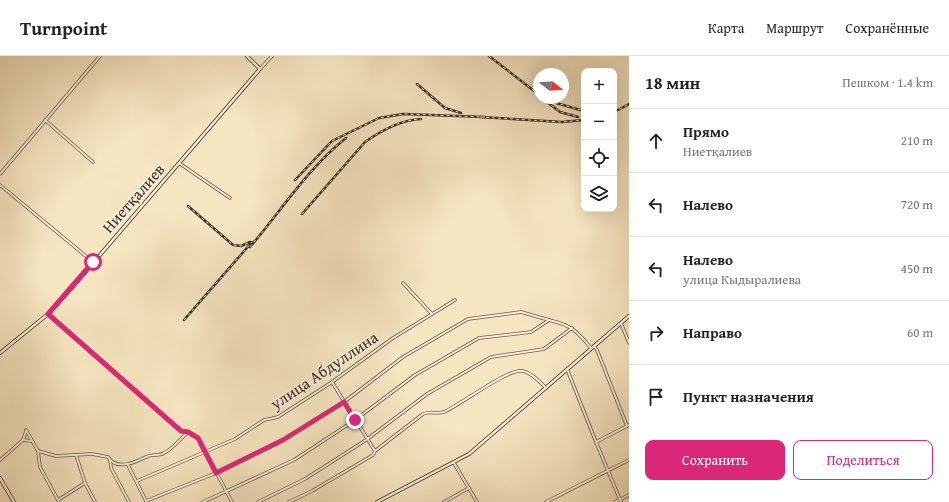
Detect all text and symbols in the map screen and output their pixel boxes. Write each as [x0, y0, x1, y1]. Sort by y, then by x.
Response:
text: Turnpoint [20, 14, 107, 42]
text: Карта [708, 18, 744, 38]
text: Маршрут [766, 18, 824, 38]
text: Сохранённые [846, 18, 929, 38]
north arrow [533, 68, 569, 104]
map controls [581, 68, 617, 212]
button: + [581, 68, 617, 104]
text: 18 мин [645, 70, 700, 95]
text: Пешком · 1.4 km [842, 73, 933, 92]
button: − [581, 104, 617, 140]
text: Прямо [683, 121, 729, 142]
icon: ahead [645, 130, 667, 152]
text: 210 m [901, 131, 933, 150]
button: locate [581, 140, 617, 176]
text: Ниетқалиев [683, 142, 752, 161]
street label: Ниетқалиев [96, 158, 170, 238]
button: layers [581, 176, 617, 212]
icon: left [645, 194, 667, 216]
text: Налево [683, 194, 733, 215]
text: 720 m [901, 195, 933, 214]
text: Налево [683, 249, 733, 270]
route start [84, 253, 102, 271]
icon: left [645, 258, 667, 280]
text: 450 m [901, 259, 933, 278]
text: улица Кыдыралиева [683, 270, 801, 289]
icon: right [645, 322, 667, 344]
text: Направо [683, 322, 742, 343]
text: 60 m [907, 323, 933, 342]
street label: улица Абдуллина [264, 325, 383, 416]
icon: arrive [645, 386, 667, 408]
text: Пункт назначения [683, 386, 814, 407]
route end [346, 411, 364, 429]
button: Сохранить [645, 440, 785, 480]
button: Поделиться [793, 440, 933, 480]

